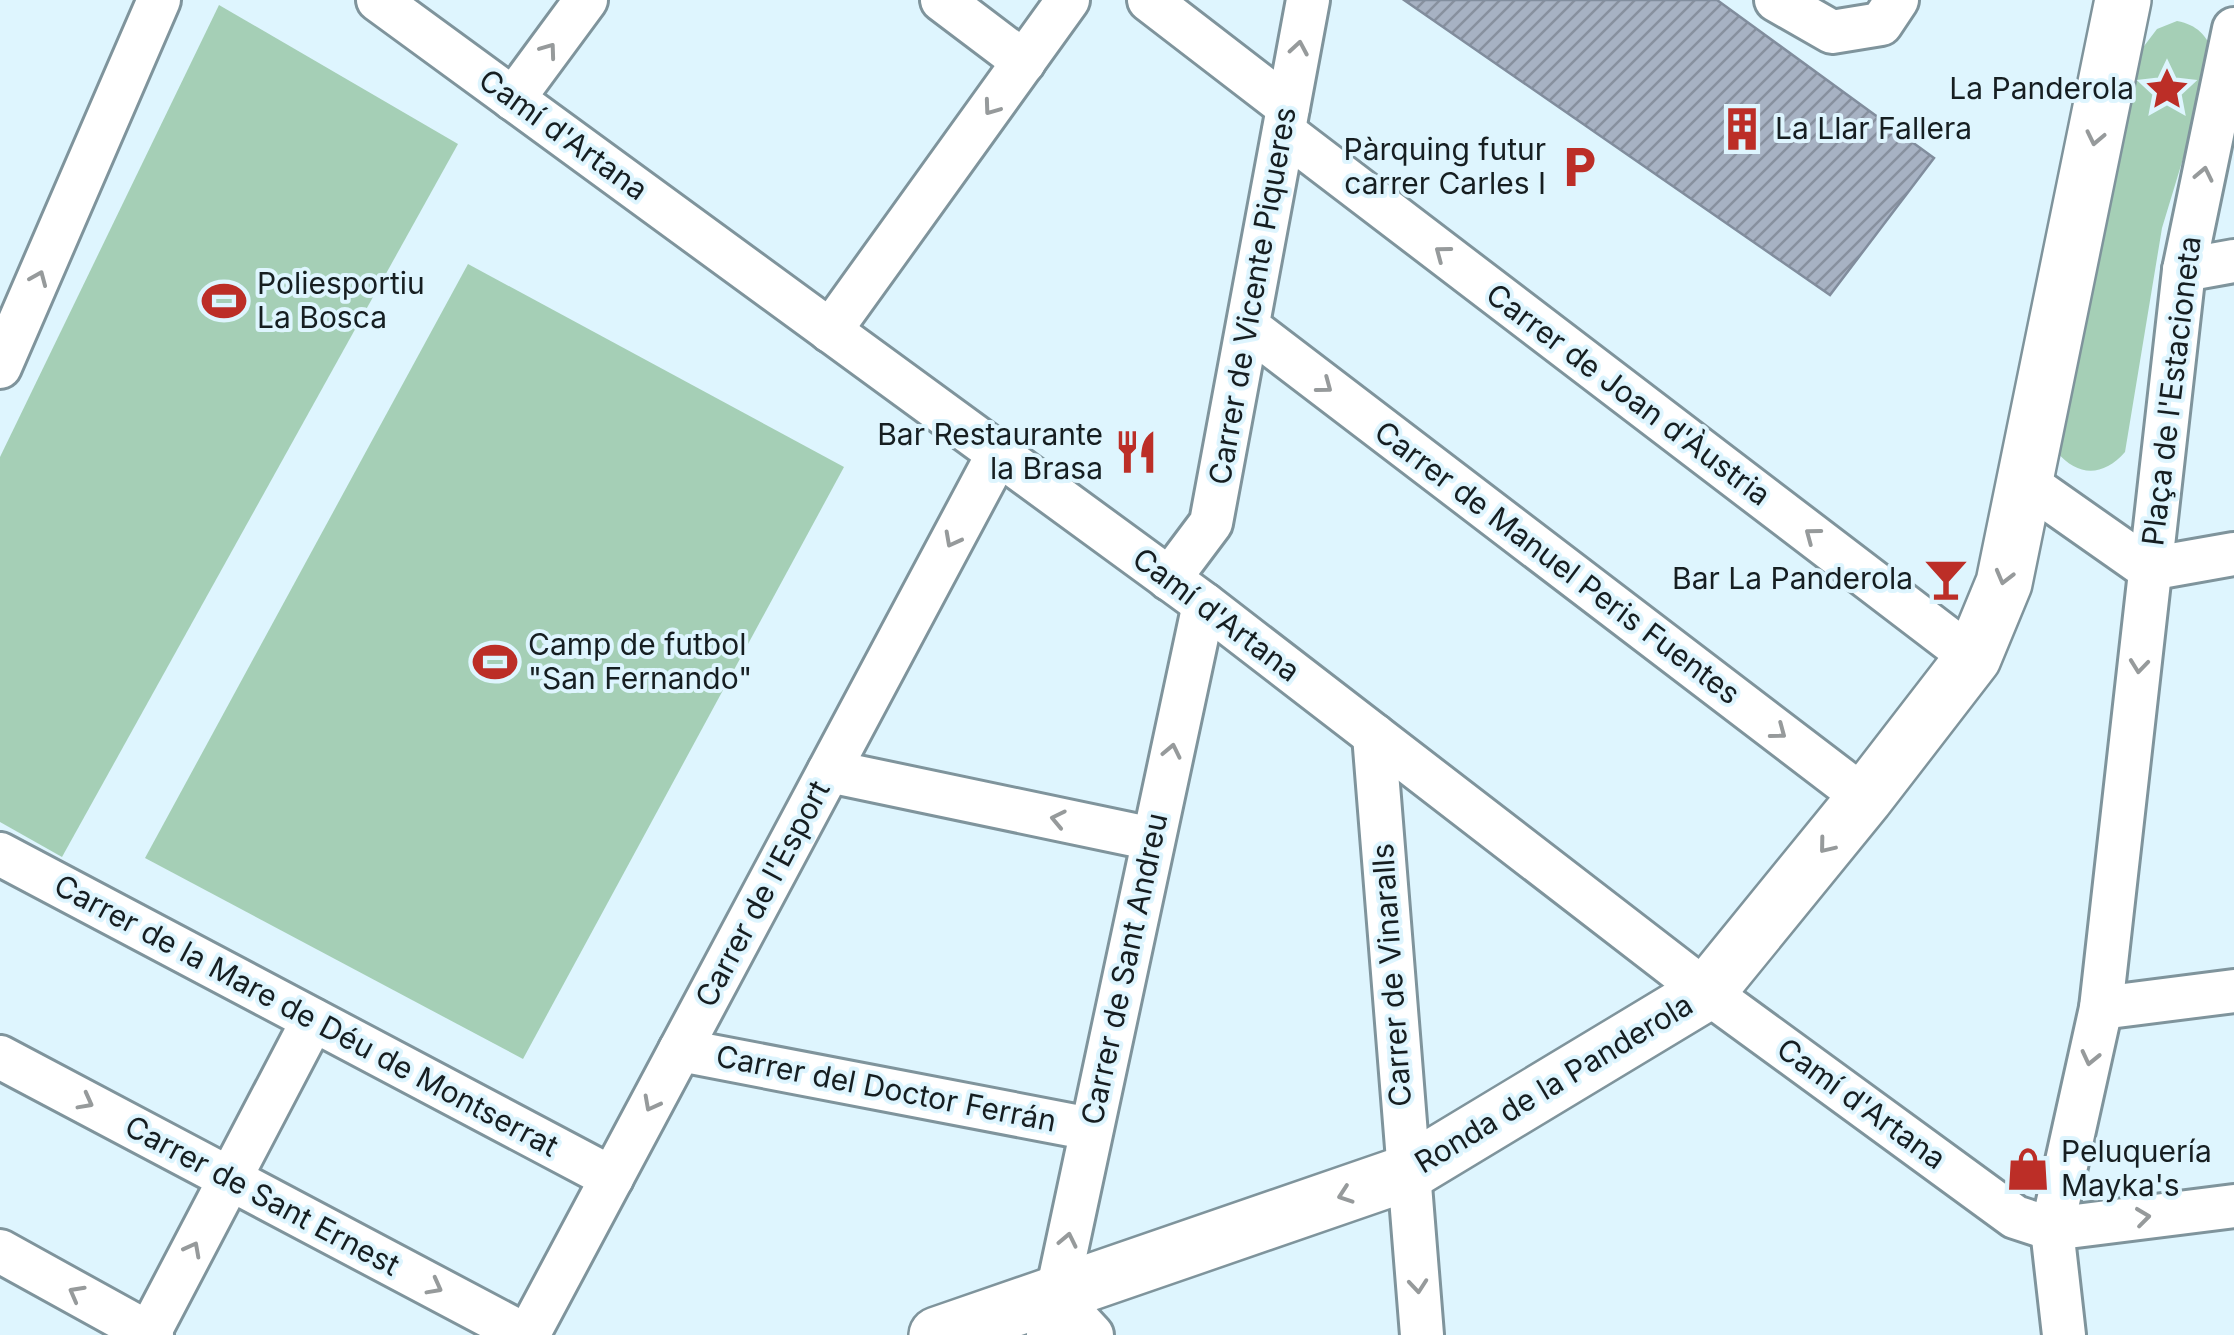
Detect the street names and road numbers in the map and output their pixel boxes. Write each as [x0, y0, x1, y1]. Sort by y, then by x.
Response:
street label: Camí d'Artana [472, 61, 655, 207]
street label: Carrer de Vicente Piqueres [1201, 104, 1303, 487]
street label: Plaça de l'Estacioneta [2134, 234, 2208, 548]
street label: Carrer de Joan d'Àustria [1480, 276, 1778, 513]
street label: Carrer de Manuel Peris Fuentes [1368, 413, 1747, 711]
street label: Camí d'Artana [1126, 540, 1307, 689]
street label: Carrer de l'Esport [687, 774, 837, 1013]
street label: Carrer de Sant Andreu [1073, 810, 1175, 1128]
street label: Carrer de Vinaralls [1364, 842, 1418, 1108]
street label: Carrer de la Mare de Déu de Montserrat [48, 867, 565, 1164]
street label: Ronda de la Panderola [1408, 986, 1699, 1180]
street label: Camí d'Artana [1770, 1030, 1953, 1176]
street label: Carrer del Doctor Ferrán [713, 1037, 1059, 1139]
street label: Carrer de Sant Ernest [119, 1107, 406, 1283]

